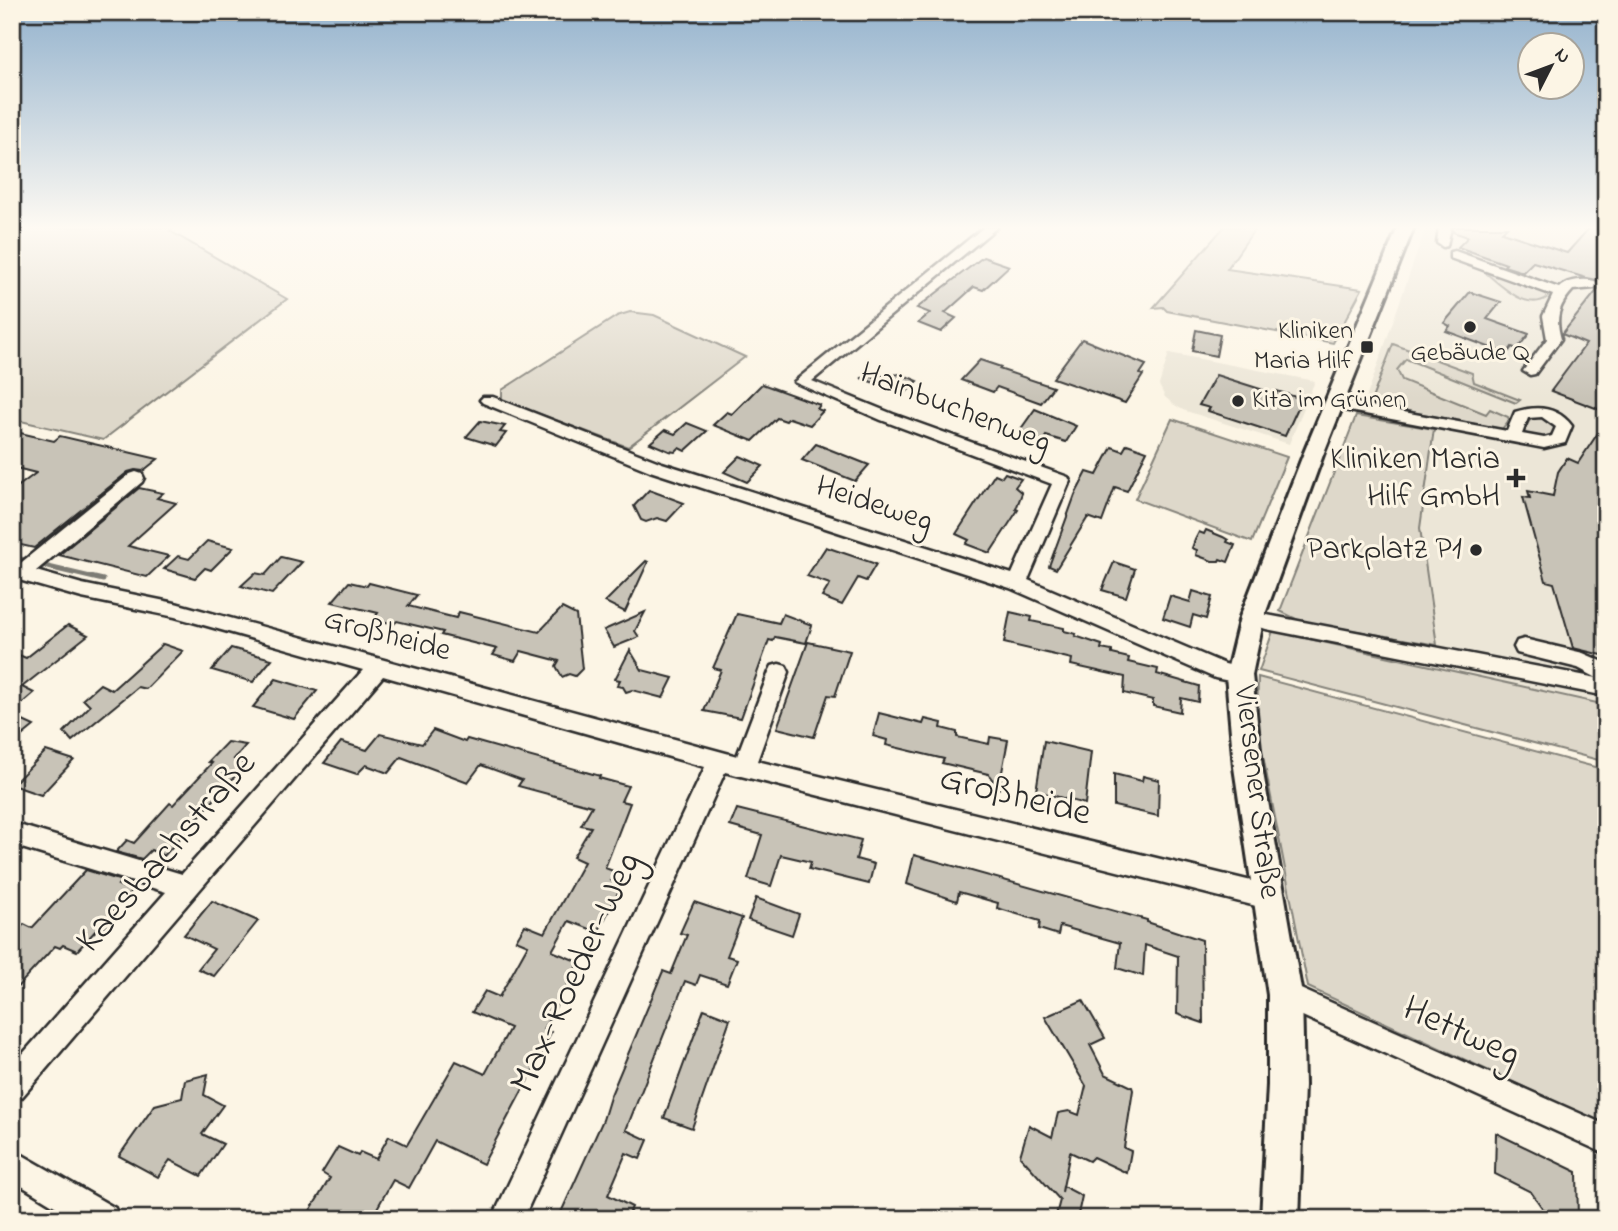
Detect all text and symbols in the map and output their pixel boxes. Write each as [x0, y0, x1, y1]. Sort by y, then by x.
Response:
north arrow [1516, 32, 1586, 102]
text: N [1547, 42, 1576, 70]
place label: Kliniken Maria Hilf [1254, 313, 1354, 381]
marker: Gebäude Q [1462, 319, 1478, 335]
place label: Gebäude Q [1410, 335, 1530, 373]
marker: Kliniken Maria Hilf [1359, 339, 1375, 355]
street label: Hainbuchenweg [852, 351, 1058, 467]
place label: Kita im Grünen [1252, 382, 1406, 420]
marker: Kita im Grünen [1230, 393, 1246, 409]
place label: Kliniken Maria Hilf GmbH [1330, 437, 1500, 521]
street label: Heideweg [809, 464, 939, 546]
marker: Kliniken Maria Hilf GmbH [1506, 468, 1526, 488]
place label: Parkplatz P1 [1306, 527, 1462, 574]
marker: Parkplatz P1 [1468, 542, 1484, 558]
street label: Großheide [318, 596, 457, 676]
street label: Viersener Straße [1219, 681, 1292, 902]
street label: Kaesbachstraße [63, 739, 271, 967]
street label: Großheide [933, 751, 1098, 843]
street label: Max-Roeder-Weg [497, 843, 657, 1103]
street label: Hettweg [1393, 982, 1529, 1084]

